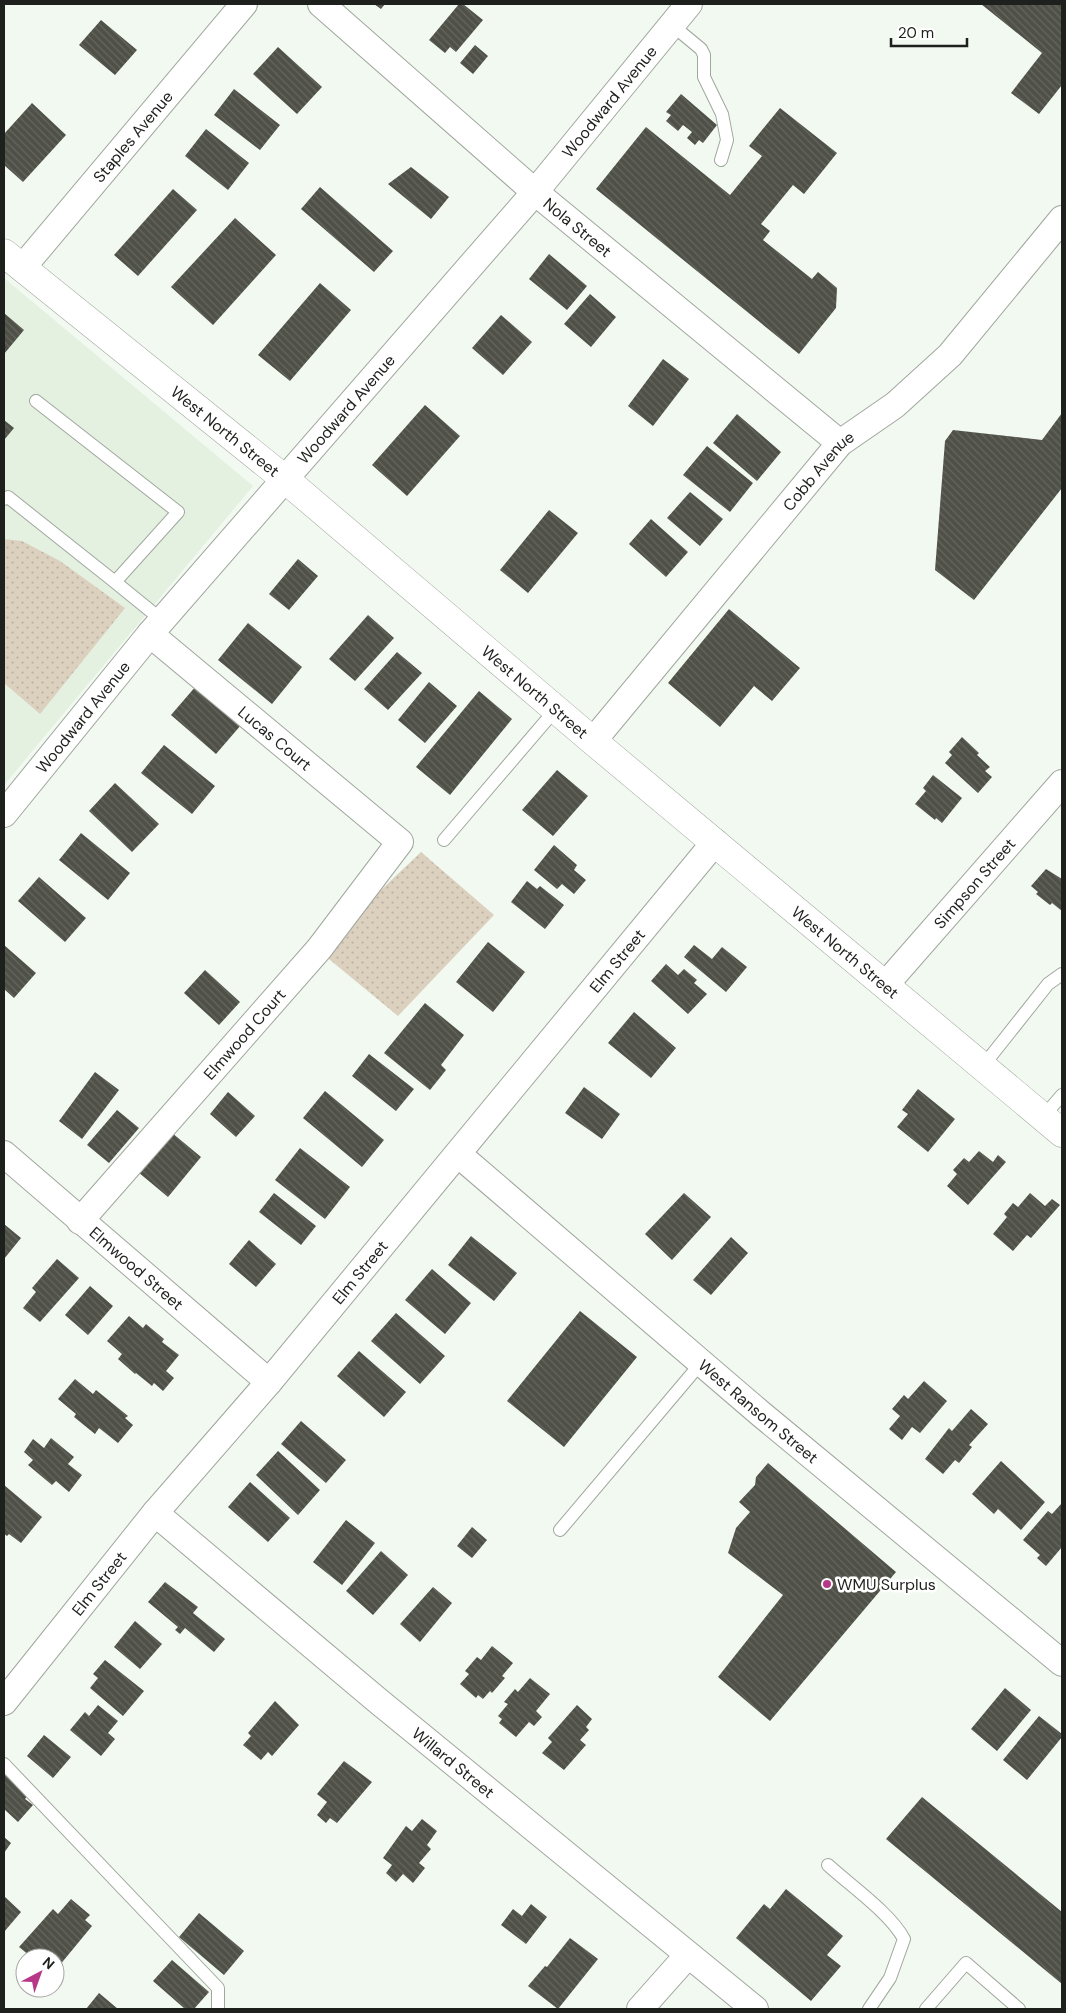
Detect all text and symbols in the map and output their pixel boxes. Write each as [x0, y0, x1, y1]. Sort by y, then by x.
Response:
scale bar [891, 15, 967, 47]
text: 20 m [898, 23, 934, 43]
street label: Woodward Avenue [557, 41, 662, 162]
street label: Staples Avenue [88, 86, 178, 187]
street label: Nola Street [539, 193, 616, 262]
street label: Woodward Avenue [293, 350, 400, 469]
street label: West North Street [166, 381, 284, 482]
street label: Cobb Avenue [778, 426, 858, 515]
street label: West North Street [477, 641, 593, 743]
street label: Woodward Avenue [31, 657, 135, 778]
street label: Lucas Court [233, 701, 316, 775]
street label: Simpson Street [929, 834, 1020, 933]
street label: West North Street [787, 901, 903, 1003]
street label: Elm Street [585, 925, 650, 997]
street label: Elmwood Court [199, 984, 290, 1084]
street label: Elmwood Street [85, 1222, 188, 1315]
street label: Elm Street [328, 1236, 393, 1309]
street label: West Ransom Street [694, 1355, 822, 1468]
street label: Elm Street [67, 1547, 131, 1620]
place label: WMU Surplus [837, 1574, 936, 1595]
marker: WMU Surplus [821, 1578, 833, 1590]
street label: Willard Street [408, 1723, 499, 1803]
north arrow [15, 1948, 65, 1998]
text: N [39, 1953, 58, 1973]

